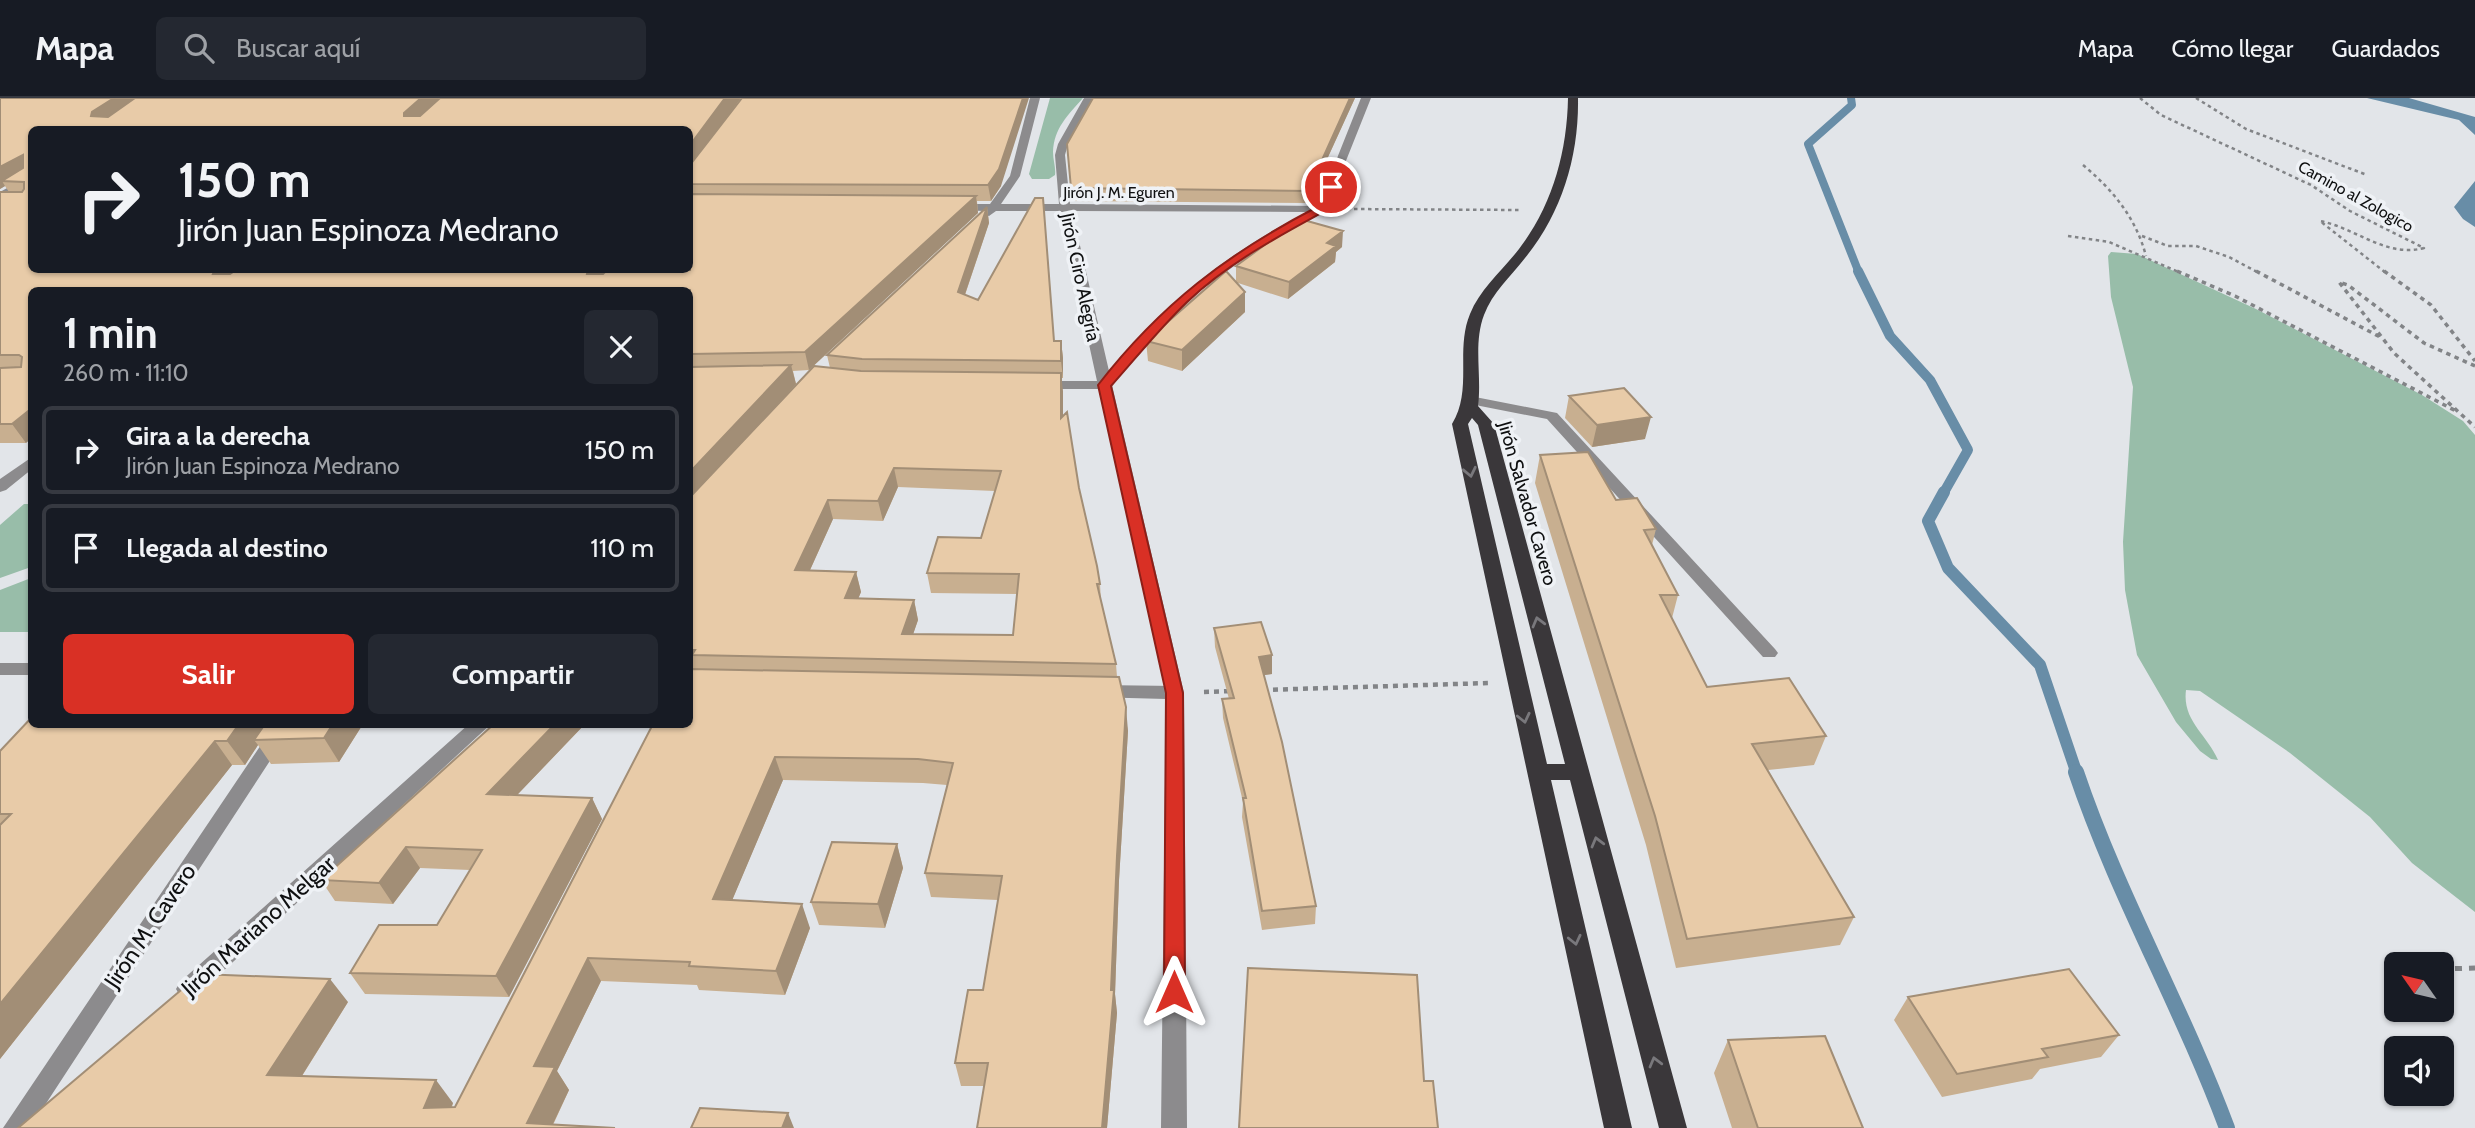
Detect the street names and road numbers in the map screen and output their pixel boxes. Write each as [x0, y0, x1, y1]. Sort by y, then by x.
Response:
street label: Camino al Zologico [2295, 157, 2417, 236]
street label: Jirón J. M. Eguren [1062, 183, 1175, 202]
street label: Jirón Ciro Alegría [1055, 210, 1105, 344]
street label: Jirón Salvador Cavero [1493, 417, 1562, 588]
street label: Jirón Mariano Melgar [175, 849, 341, 1003]
street label: Jirón M. Cavero [98, 858, 202, 994]

